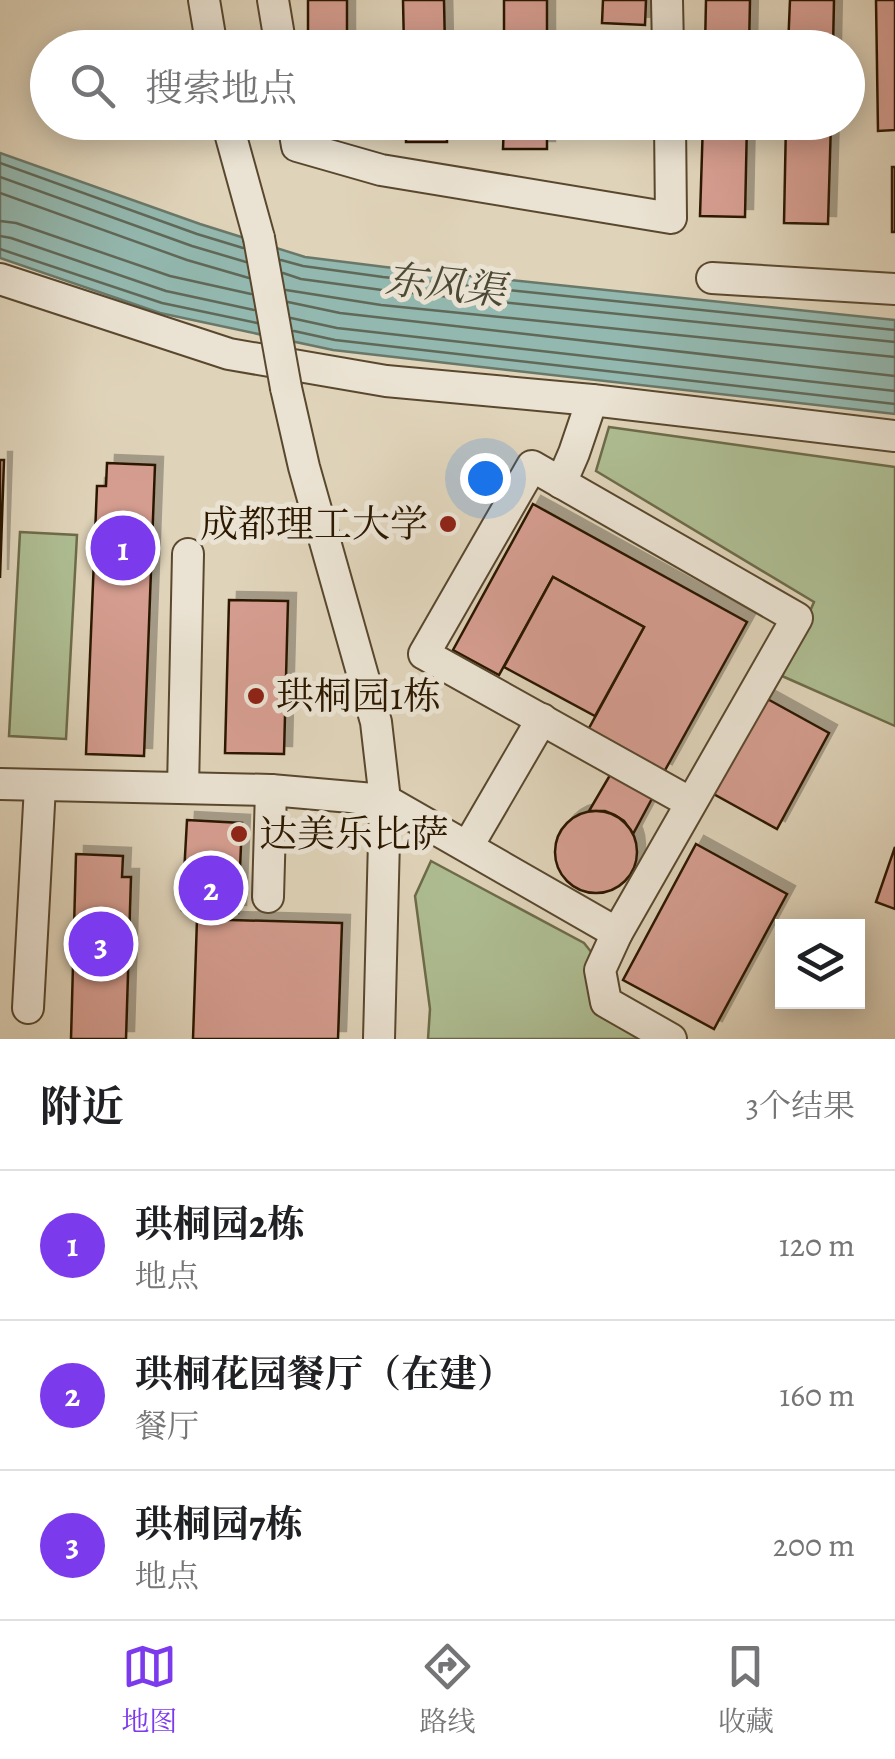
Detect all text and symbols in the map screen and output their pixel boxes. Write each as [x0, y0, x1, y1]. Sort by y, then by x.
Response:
search box [30, 30, 865, 140]
icon: search [65, 58, 120, 113]
text: 搜索地点 [145, 62, 297, 114]
water label: 东风渠 [382, 251, 513, 319]
your location [460, 453, 511, 504]
place label: 成都理工大学 [200, 498, 428, 550]
pin: 1 [90, 510, 156, 586]
marker: 成都理工大学 [437, 513, 459, 535]
place label: 珙桐园1栋 [276, 670, 441, 722]
marker: 珙桐园1栋 [245, 685, 267, 707]
place label: 达美乐比萨 [259, 808, 449, 860]
marker: 达美乐比萨 [228, 823, 250, 845]
pin: 2 [178, 850, 244, 926]
pin: 3 [68, 906, 134, 982]
map controls [775, 919, 865, 1009]
button: layers [775, 919, 865, 1009]
text: 附近 [40, 1078, 124, 1135]
text: 3个结果 [746, 1084, 855, 1128]
text: 珙桐园2栋 [135, 1198, 305, 1250]
text: 1 [67, 1223, 78, 1267]
text: 120 m [779, 1223, 855, 1267]
text: 地点 [135, 1254, 199, 1298]
text: 珙桐花园餐厅（在建） [135, 1348, 515, 1400]
text: 2 [65, 1373, 80, 1417]
text: 160 m [779, 1373, 855, 1417]
text: 餐厅 [135, 1404, 199, 1448]
text: 珙桐园7栋 [135, 1498, 303, 1550]
text: 3 [66, 1523, 79, 1567]
text: 200 m [773, 1523, 855, 1567]
text: 地点 [135, 1554, 199, 1598]
tab: 地图 [121, 1639, 177, 1741]
tab: 路线 [419, 1639, 476, 1741]
tab: 收藏 [718, 1639, 774, 1741]

